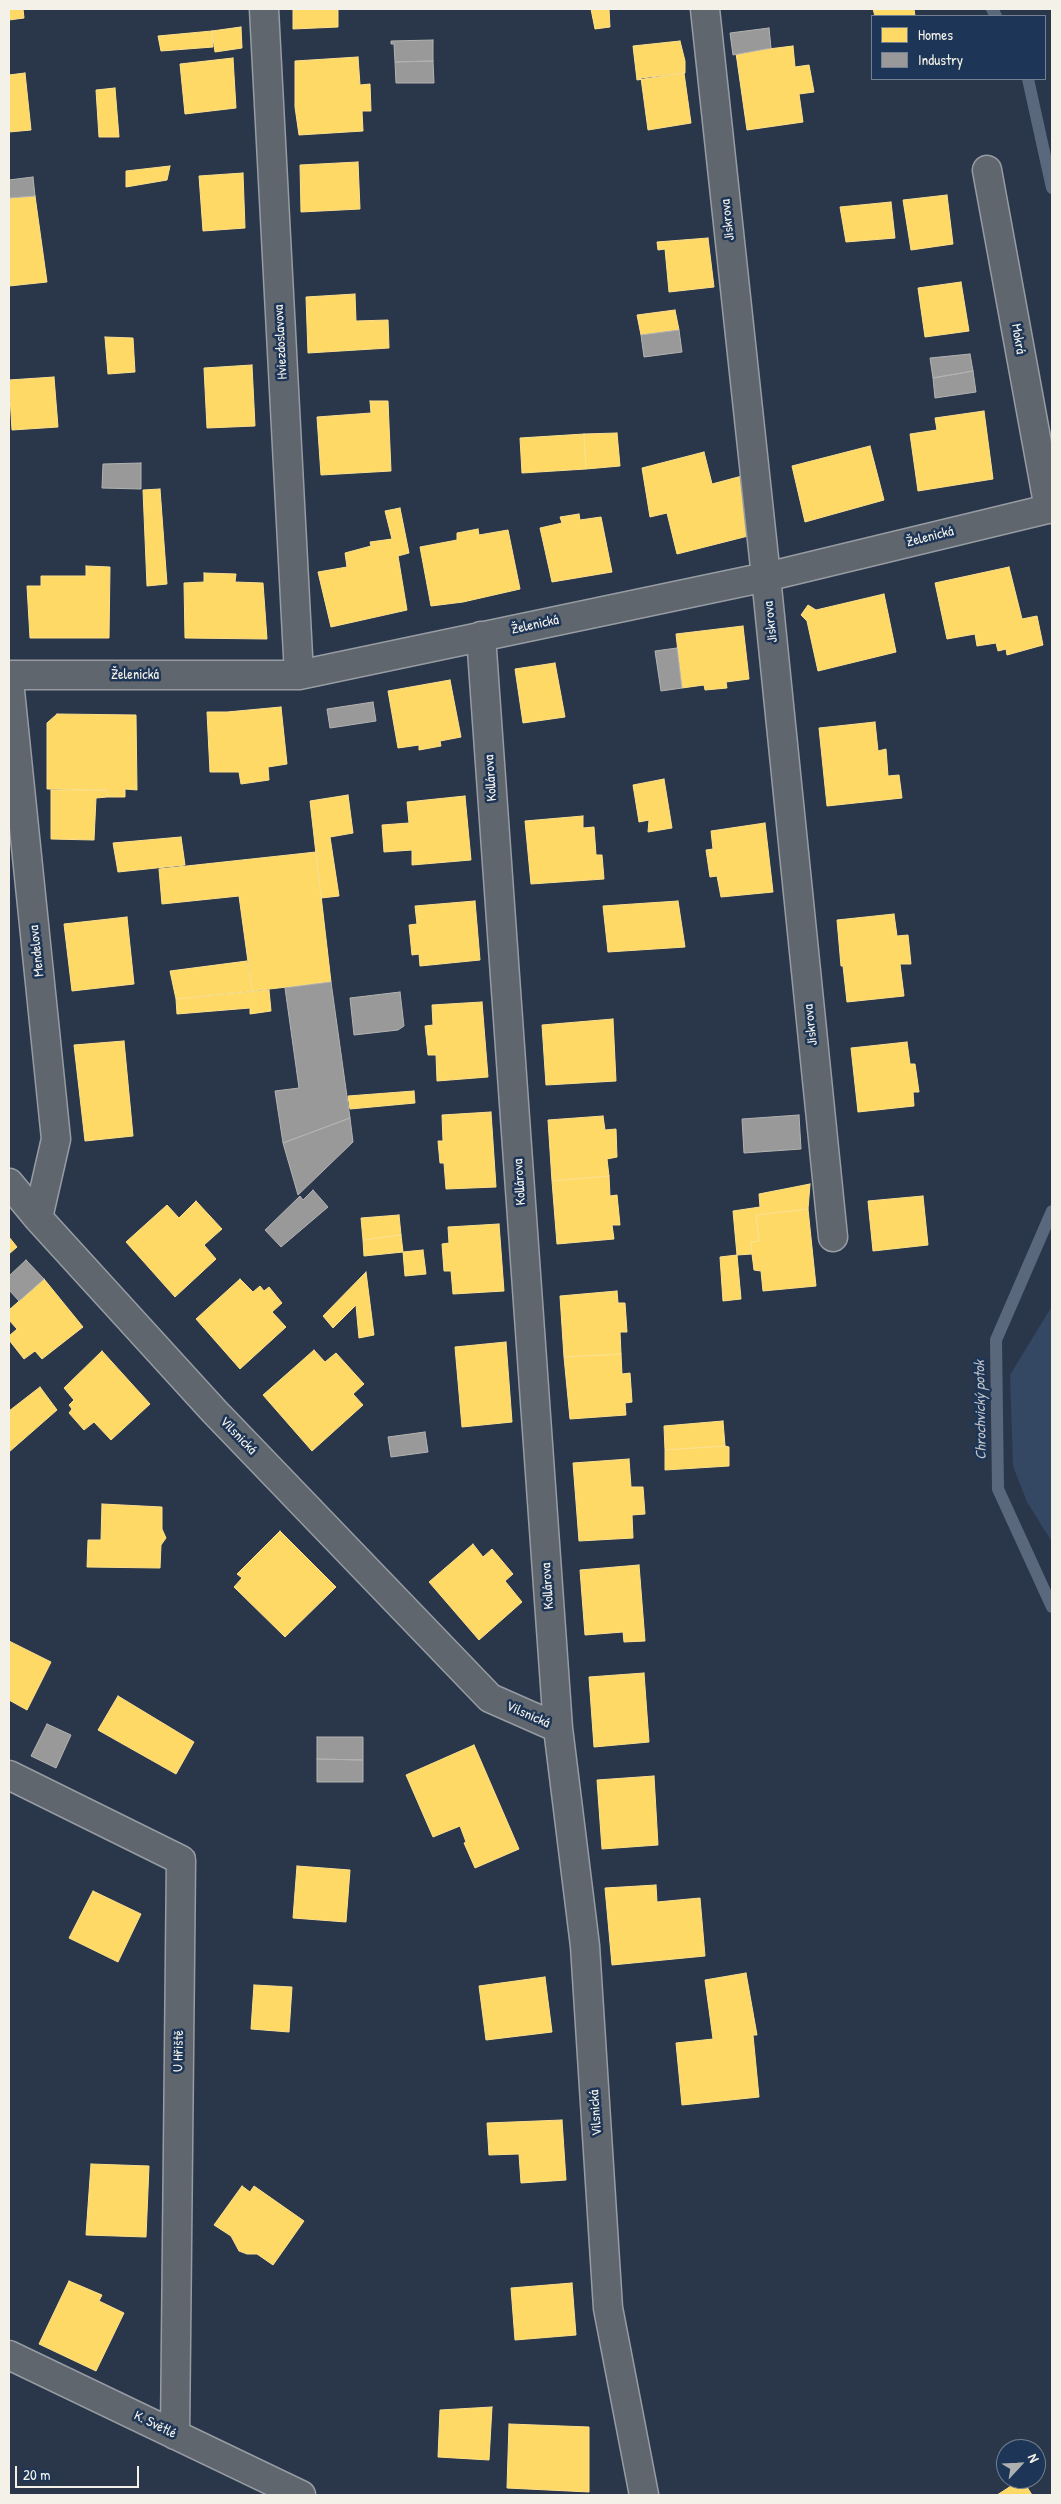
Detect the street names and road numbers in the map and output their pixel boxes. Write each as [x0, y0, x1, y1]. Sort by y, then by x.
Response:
street label: Jiskrova [717, 198, 739, 242]
street label: Hviezdoslavova [271, 304, 291, 380]
street label: Mokrá [1007, 322, 1029, 356]
street label: Želenická [905, 523, 955, 551]
street label: Jiskrova [760, 600, 782, 644]
street label: Želenická [510, 612, 560, 638]
street label: Želenická [111, 667, 159, 683]
street label: Kollárova [481, 754, 501, 802]
street label: Mendelova [26, 924, 48, 978]
street label: Jiskrova [800, 1003, 822, 1047]
street label: Kollárova [510, 1158, 530, 1206]
street label: Vilsnická [216, 1414, 260, 1458]
street label: Kollárova [538, 1562, 558, 1610]
street label: Vilsnická [503, 1698, 553, 1732]
street label: U Hřiště [170, 2030, 188, 2072]
street label: Vilsnická [586, 2089, 606, 2137]
street label: K. Světlé [131, 2408, 179, 2442]

